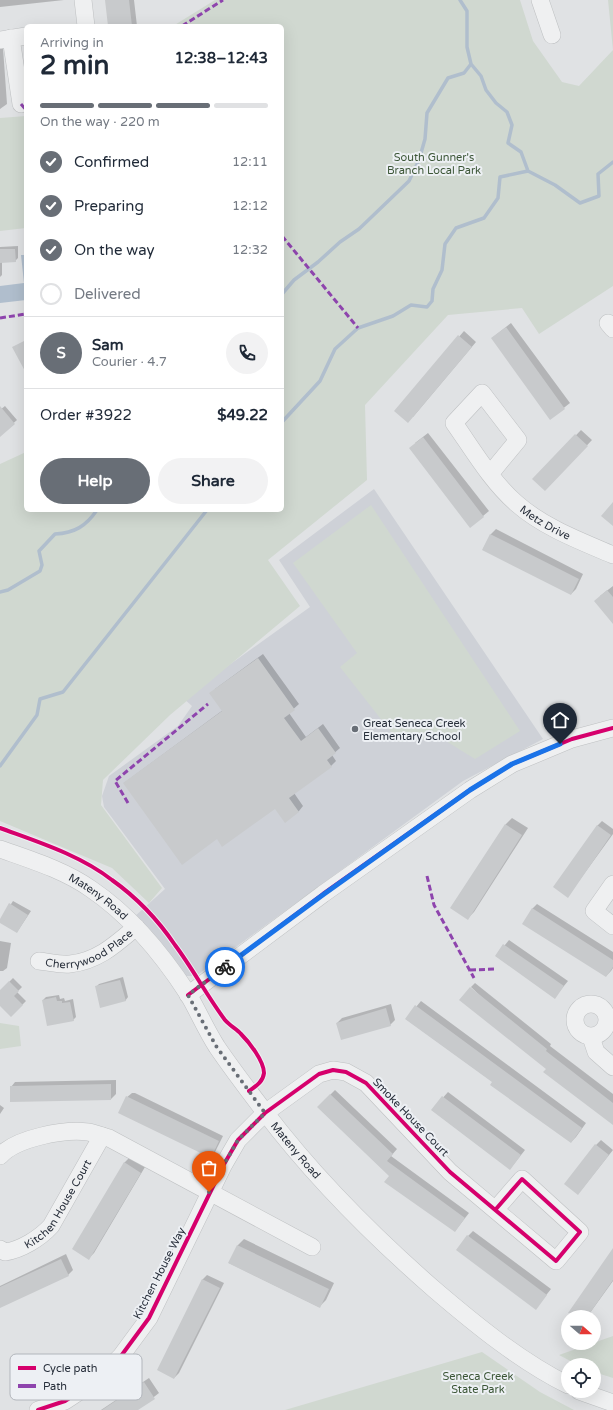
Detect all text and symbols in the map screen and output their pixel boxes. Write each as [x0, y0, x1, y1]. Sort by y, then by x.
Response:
text: Arriving in [40, 35, 104, 51]
text: 12:38–12:43 [175, 49, 268, 67]
text: 2 min [40, 50, 109, 81]
text: On the way · 220 m [40, 114, 160, 130]
icon: check [40, 151, 62, 173]
park label: South Gunner's Branch Local Park [387, 151, 481, 177]
text: Confirmed [74, 153, 149, 171]
text: 12:11 [232, 154, 268, 170]
icon: check [40, 195, 62, 217]
text: Preparing [74, 197, 144, 215]
text: 12:12 [232, 198, 268, 214]
icon: check [40, 239, 62, 261]
text: On the way [74, 241, 154, 259]
text: 12:32 [232, 242, 268, 258]
text: Delivered [74, 285, 141, 303]
button: phone [226, 332, 268, 374]
text: Sam [92, 336, 123, 354]
text: S [56, 344, 66, 362]
text: Courier · 4.7 [92, 354, 167, 370]
text: Order #3922 [40, 406, 132, 424]
text: $49.22 [217, 406, 268, 424]
button: Help [40, 458, 150, 504]
button: Share [158, 458, 268, 504]
street label: Metz Drive [517, 503, 572, 543]
pin [543, 703, 577, 744]
icon: home [549, 709, 571, 731]
place label: Great Seneca Creek Elementary School [363, 717, 466, 743]
marker: Great Seneca Creek Elementary School [350, 724, 360, 734]
street label: Mateny Road [66, 871, 130, 923]
street label: Cherrywood Place [44, 927, 135, 971]
courier [205, 947, 245, 987]
icon: bike [214, 956, 236, 978]
street label: Smoke House Court [370, 1076, 451, 1159]
street label: Mateny Road [268, 1120, 323, 1182]
pin [192, 1151, 226, 1192]
street label: Kitchen House Court [22, 1157, 94, 1252]
icon: bag [198, 1157, 220, 1179]
street label: Kitchen House Way [131, 1225, 188, 1321]
north arrow [561, 1310, 601, 1350]
map controls [561, 1310, 601, 1398]
legend [10, 1354, 142, 1400]
button: locate [561, 1358, 601, 1398]
text: Cycle path [43, 1362, 98, 1375]
park label: Seneca Creek State Park [443, 1370, 513, 1396]
text: Path [43, 1380, 67, 1393]

